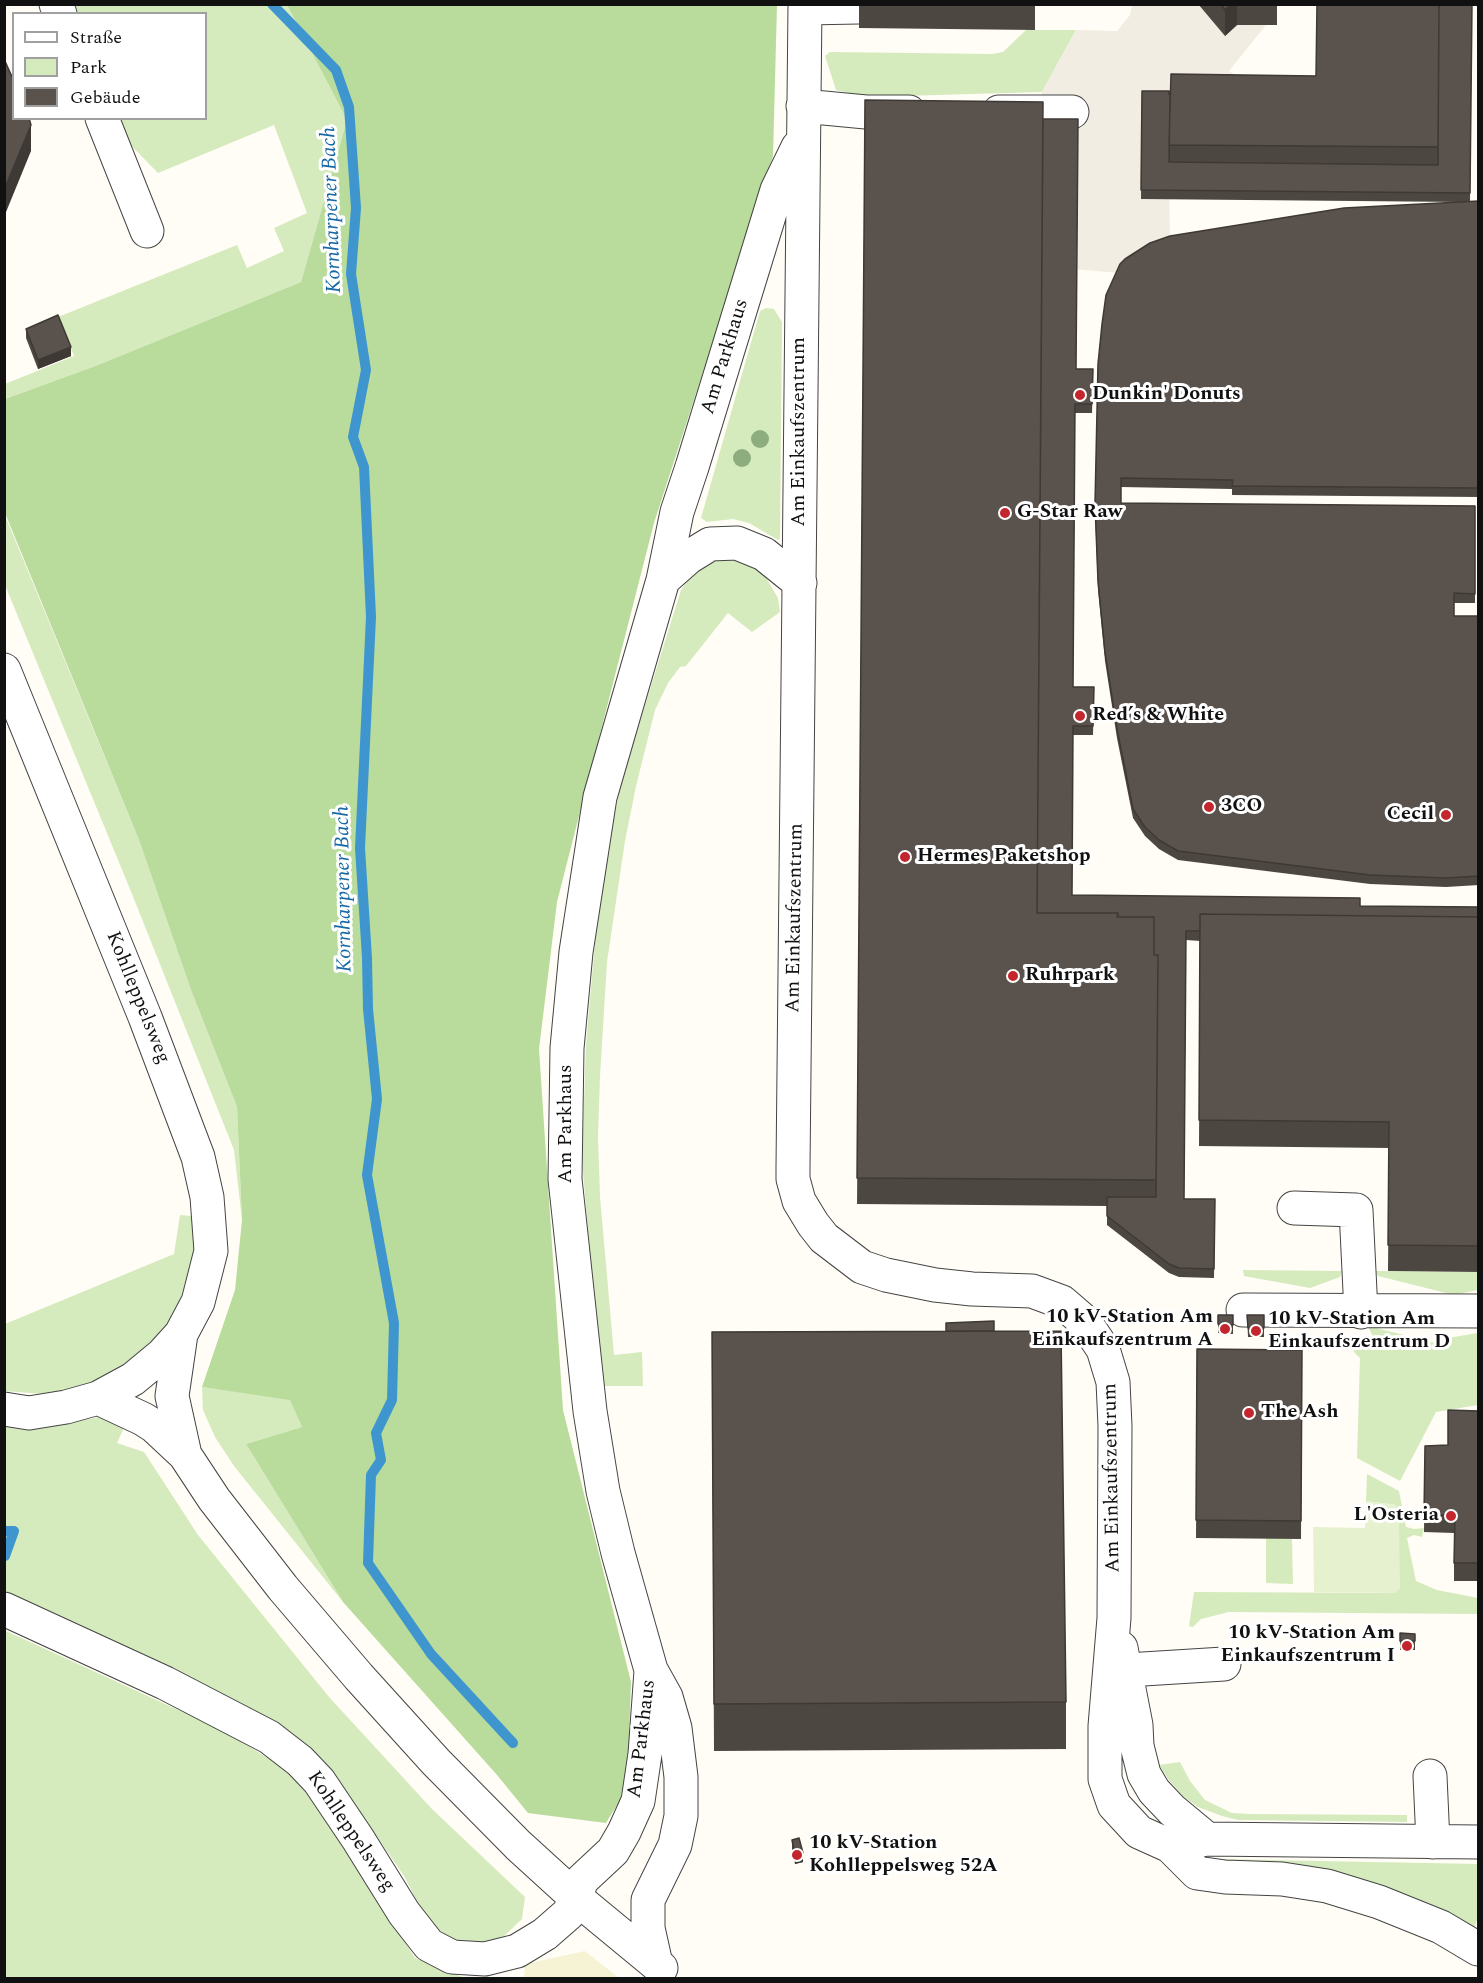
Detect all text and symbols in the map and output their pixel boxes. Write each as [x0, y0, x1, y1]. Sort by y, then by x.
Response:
legend [12, 12, 207, 120]
text: Straße [70, 24, 122, 51]
text: Park [70, 54, 107, 81]
text: Gebäude [70, 84, 140, 111]
water label: Kornharpener Bach [318, 126, 348, 294]
street label: Am Parkhaus [697, 296, 755, 418]
street label: Am Einkaufszentrum [788, 337, 812, 527]
place label: Dunkin' Donuts [1092, 383, 1241, 407]
marker: Dunkin' Donuts [1073, 388, 1087, 402]
place label: G-Star Raw [1017, 501, 1122, 525]
marker: G-Star Raw [998, 506, 1012, 520]
place label: Red’s & White [1092, 704, 1224, 728]
marker: Red’s & White [1073, 709, 1087, 723]
place label: 3CO [1221, 795, 1262, 819]
marker: 3CO [1202, 800, 1216, 814]
place label: Cecil [1387, 803, 1434, 827]
water label: Kornharpener Bach [331, 806, 359, 972]
marker: Cecil [1439, 808, 1453, 822]
street label: Am Einkaufszentrum [782, 823, 810, 1013]
place label: Hermes Paketshop [917, 845, 1091, 869]
marker: Hermes Paketshop [898, 850, 912, 864]
street label: Kohlleppelsweg [100, 928, 174, 1068]
place label: Ruhrpark [1025, 964, 1115, 988]
marker: Ruhrpark [1006, 969, 1020, 983]
street label: Am Parkhaus [555, 1064, 579, 1184]
place label: 10 kV-Station Am Einkaufszentrum A [1031, 1306, 1213, 1353]
place label: 10 kV-Station Am Einkaufszentrum D [1268, 1308, 1450, 1355]
marker: 10 kV-Station Am Einkaufszentrum A [1218, 1322, 1232, 1336]
marker: 10 kV-Station Am Einkaufszentrum D [1249, 1324, 1263, 1338]
street label: Am Einkaufszentrum [1099, 1383, 1127, 1573]
place label: The Ash [1261, 1401, 1339, 1425]
marker: The Ash [1242, 1406, 1256, 1420]
place label: L'Osteria [1354, 1504, 1439, 1528]
marker: L'Osteria [1444, 1509, 1458, 1523]
place label: 10 kV-Station Am Einkaufszentrum I [1221, 1622, 1395, 1669]
marker: 10 kV-Station Am Einkaufszentrum I [1400, 1639, 1414, 1653]
street label: Am Parkhaus [624, 1678, 662, 1800]
street label: Kohlleppelsweg [301, 1767, 399, 1897]
place label: 10 kV-Station Kohlleppelsweg 52A [809, 1832, 998, 1879]
marker: 10 kV-Station Kohlleppelsweg 52A [790, 1848, 804, 1862]

